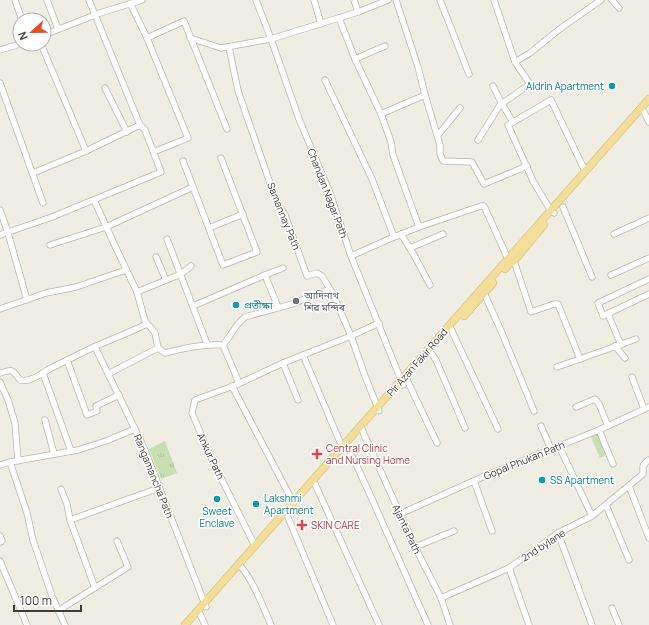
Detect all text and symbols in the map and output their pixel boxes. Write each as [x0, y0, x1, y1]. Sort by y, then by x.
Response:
north arrow [12, 12, 52, 52]
text: N [14, 29, 31, 42]
place label: Aldrin Apartment [526, 79, 604, 93]
marker: Aldrin Apartment [607, 81, 617, 91]
street label: Chandan Nagar Path [304, 146, 352, 240]
street label: Samannay Path [264, 180, 304, 252]
place label: আদিনাথ শিৱ মন্দিৰ [303, 288, 346, 314]
marker: আদিনাথ শিৱ মন্দিৰ [291, 296, 301, 306]
place label: প্রতীক্ষা [244, 298, 273, 312]
marker: প্রতীক্ষা [231, 300, 241, 310]
street label: Pir Azan Fakir Road [384, 325, 450, 399]
street label: Ankur Path [194, 430, 228, 482]
street label: Rangamancha Path [131, 432, 177, 520]
street label: Gopal Phukan Path [481, 437, 567, 483]
place label: Central Clinic and Nursing Home [326, 441, 410, 467]
marker: Central Clinic and Nursing Home [311, 448, 323, 460]
place label: SS Apartment [550, 473, 614, 487]
marker: SS Apartment [537, 475, 547, 485]
place label: Lakshmi Apartment [264, 491, 314, 517]
marker: Sweet Enclave [212, 494, 222, 504]
marker: Lakshmi Apartment [251, 499, 261, 509]
street label: Ajanta Path [389, 502, 425, 556]
place label: Sweet Enclave [199, 504, 235, 530]
place label: SKIN CARE [311, 518, 360, 532]
marker: SKIN CARE [296, 519, 308, 531]
street label: 2nd bylane [518, 525, 568, 565]
scale bar [14, 587, 81, 613]
text: 100 m [20, 592, 52, 609]

